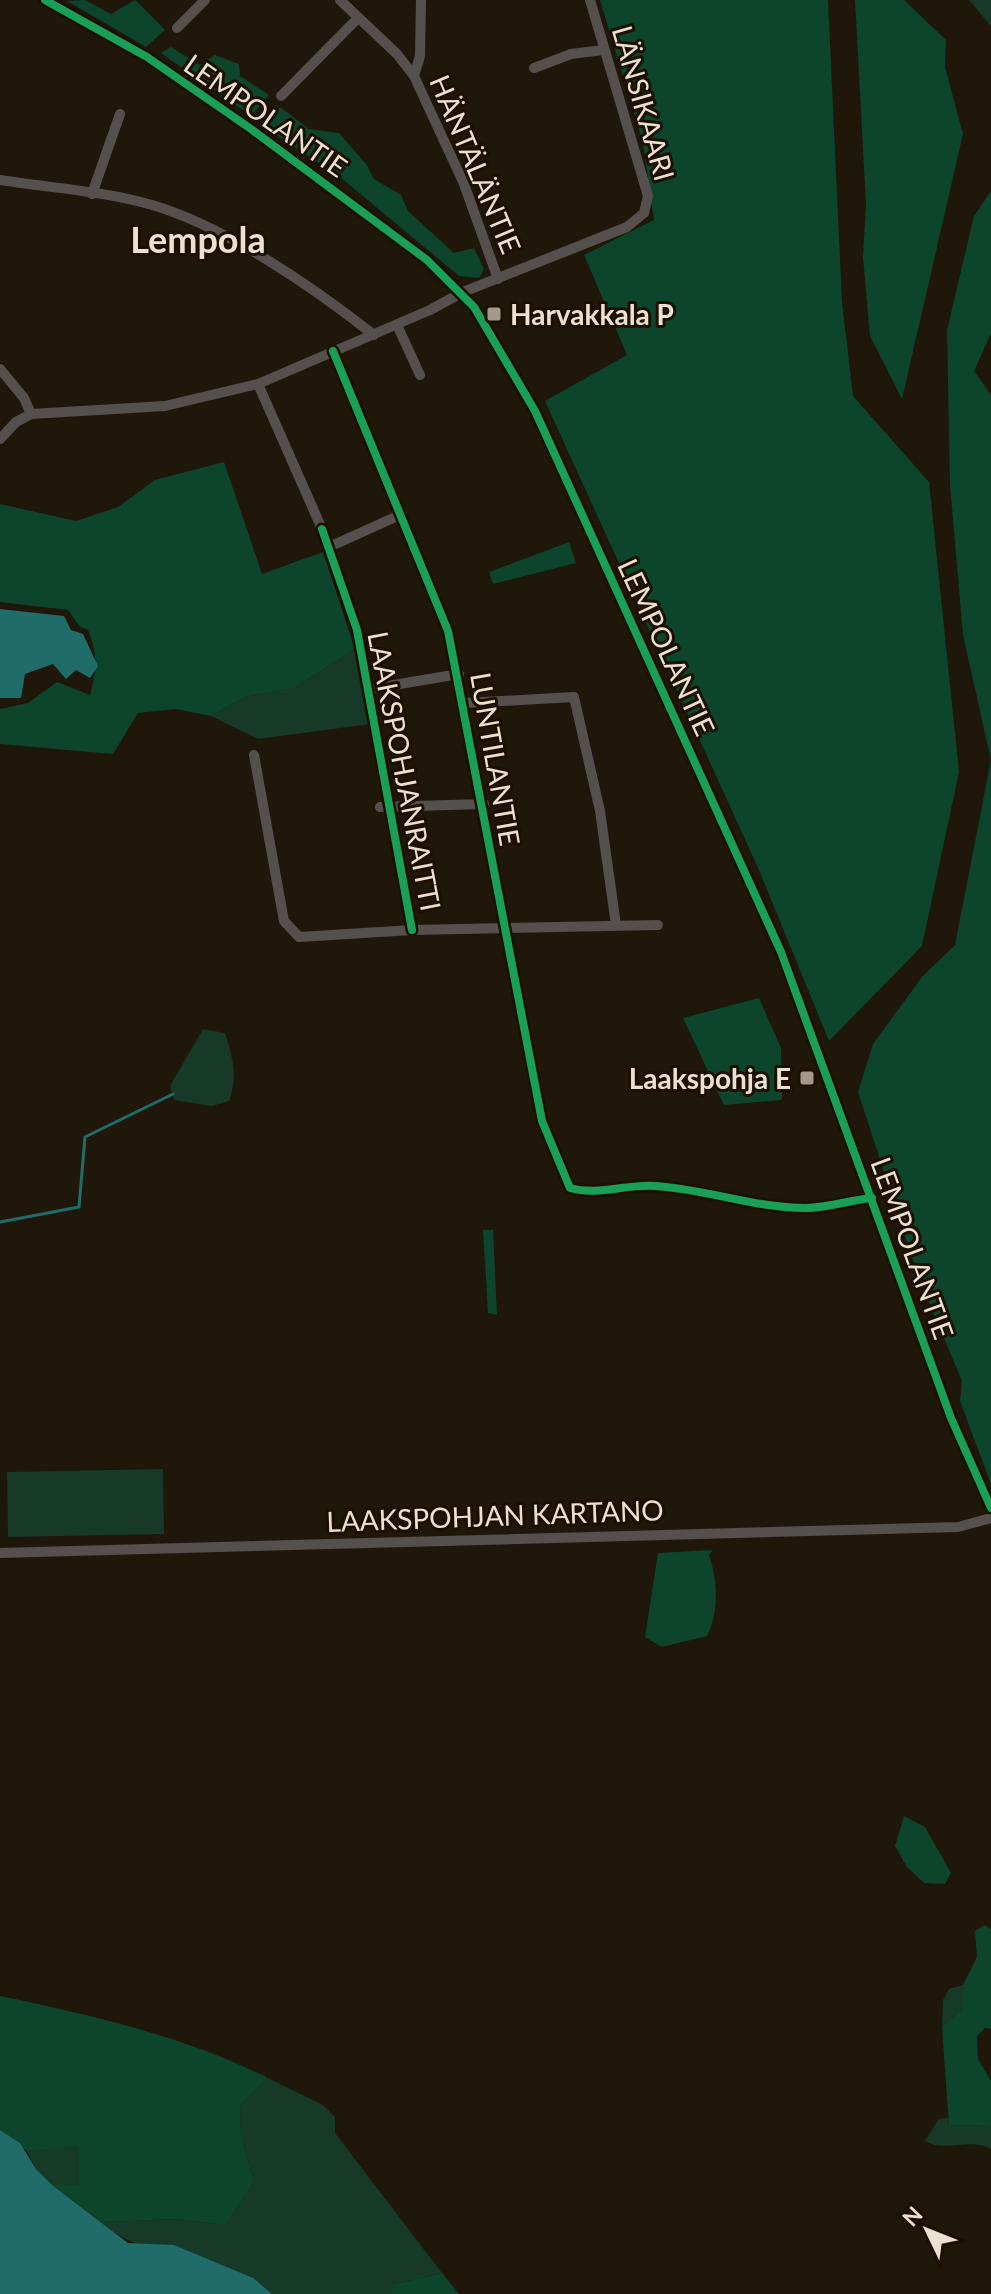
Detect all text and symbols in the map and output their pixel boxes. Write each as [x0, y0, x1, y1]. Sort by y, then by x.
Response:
street label: LÄNSIKAARI [606, 22, 682, 184]
street label: LEMPOLANTIE [178, 46, 354, 184]
street label: HÄNTÄLÄNTIE [423, 70, 529, 258]
district label: Lempola [130, 217, 266, 261]
place label: Harvakkala P [510, 297, 674, 331]
marker: Harvakkala P [485, 305, 503, 323]
street label: LEMPOLANTIE [611, 553, 723, 741]
street label: LAAKSPOHJANRAITTI [361, 628, 449, 914]
street label: LUNTILANTIE [464, 670, 528, 848]
place label: Laakspohja E [629, 1061, 791, 1095]
marker: Laakspohja E [798, 1069, 816, 1087]
street label: LEMPOLANTIE [864, 1152, 962, 1344]
street label: LAAKSPOHJAN KARTANO [326, 1492, 664, 1538]
north arrow [887, 2190, 967, 2270]
text: N [896, 2201, 928, 2231]

